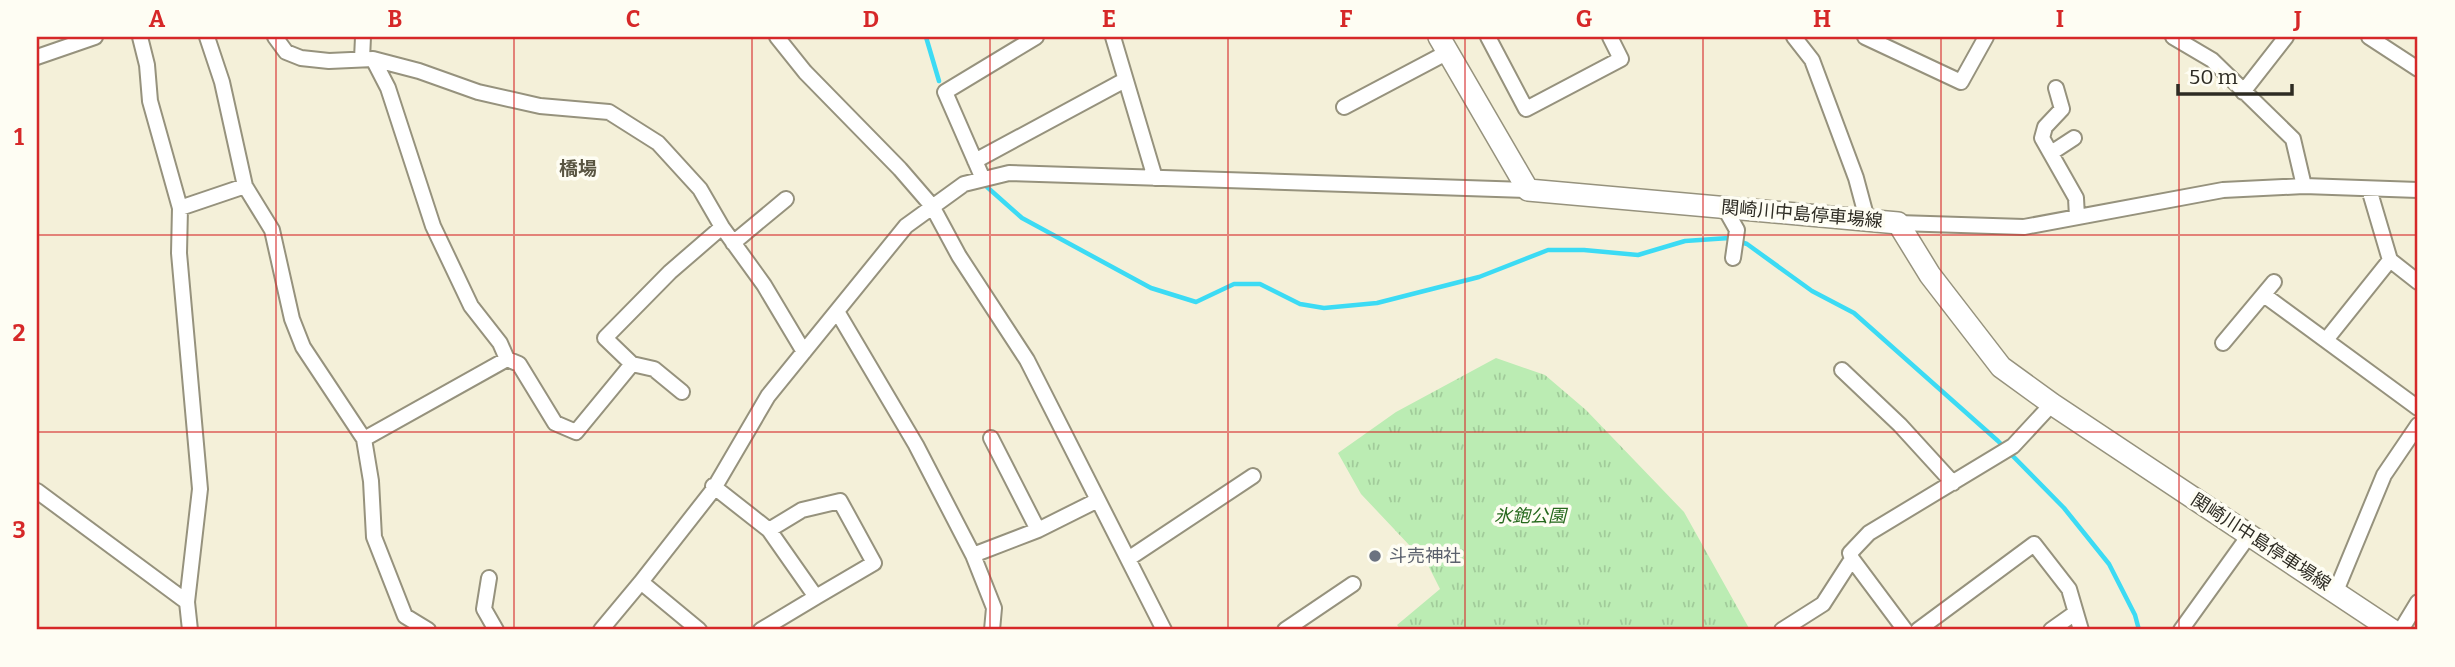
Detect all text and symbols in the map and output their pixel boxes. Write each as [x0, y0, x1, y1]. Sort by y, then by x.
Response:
text: A [149, 5, 166, 33]
text: B [388, 5, 402, 33]
text: C [626, 5, 640, 33]
text: D [863, 5, 879, 33]
text: E [1102, 5, 1116, 33]
text: F [1340, 5, 1353, 33]
text: G [1576, 5, 1593, 33]
text: H [1813, 5, 1831, 33]
text: I [2056, 5, 2064, 33]
text: J [2292, 5, 2302, 33]
scale bar [2178, 52, 2292, 96]
text: 50 m [2189, 64, 2238, 90]
text: 1 [14, 123, 24, 151]
district label: 橋場 [559, 157, 597, 180]
street label: 関崎川中島停車場線 [1720, 196, 1884, 232]
text: 2 [13, 319, 26, 347]
street label: 関崎川中島停車場線 [2187, 489, 2335, 595]
park label: 氷鉋公園 [1494, 505, 1569, 527]
text: 3 [12, 516, 26, 544]
place label: 斗売神社 [1389, 545, 1461, 567]
marker: 斗売神社 [1367, 548, 1383, 564]

